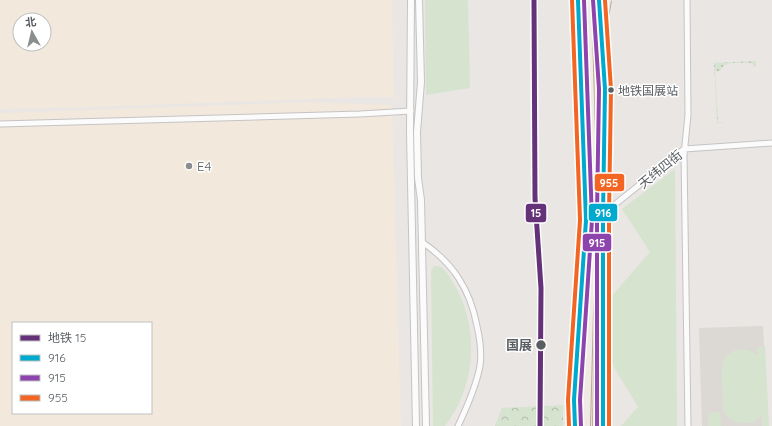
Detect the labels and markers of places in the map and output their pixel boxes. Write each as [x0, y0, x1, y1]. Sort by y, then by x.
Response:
place label: 地铁国展站 [618, 83, 678, 98]
marker: 地铁国展站 [606, 85, 616, 95]
place label: E4 [197, 158, 211, 174]
marker: E4 [184, 161, 194, 171]
place label: 国展 [506, 337, 532, 353]
marker: 国展 [534, 338, 548, 352]

